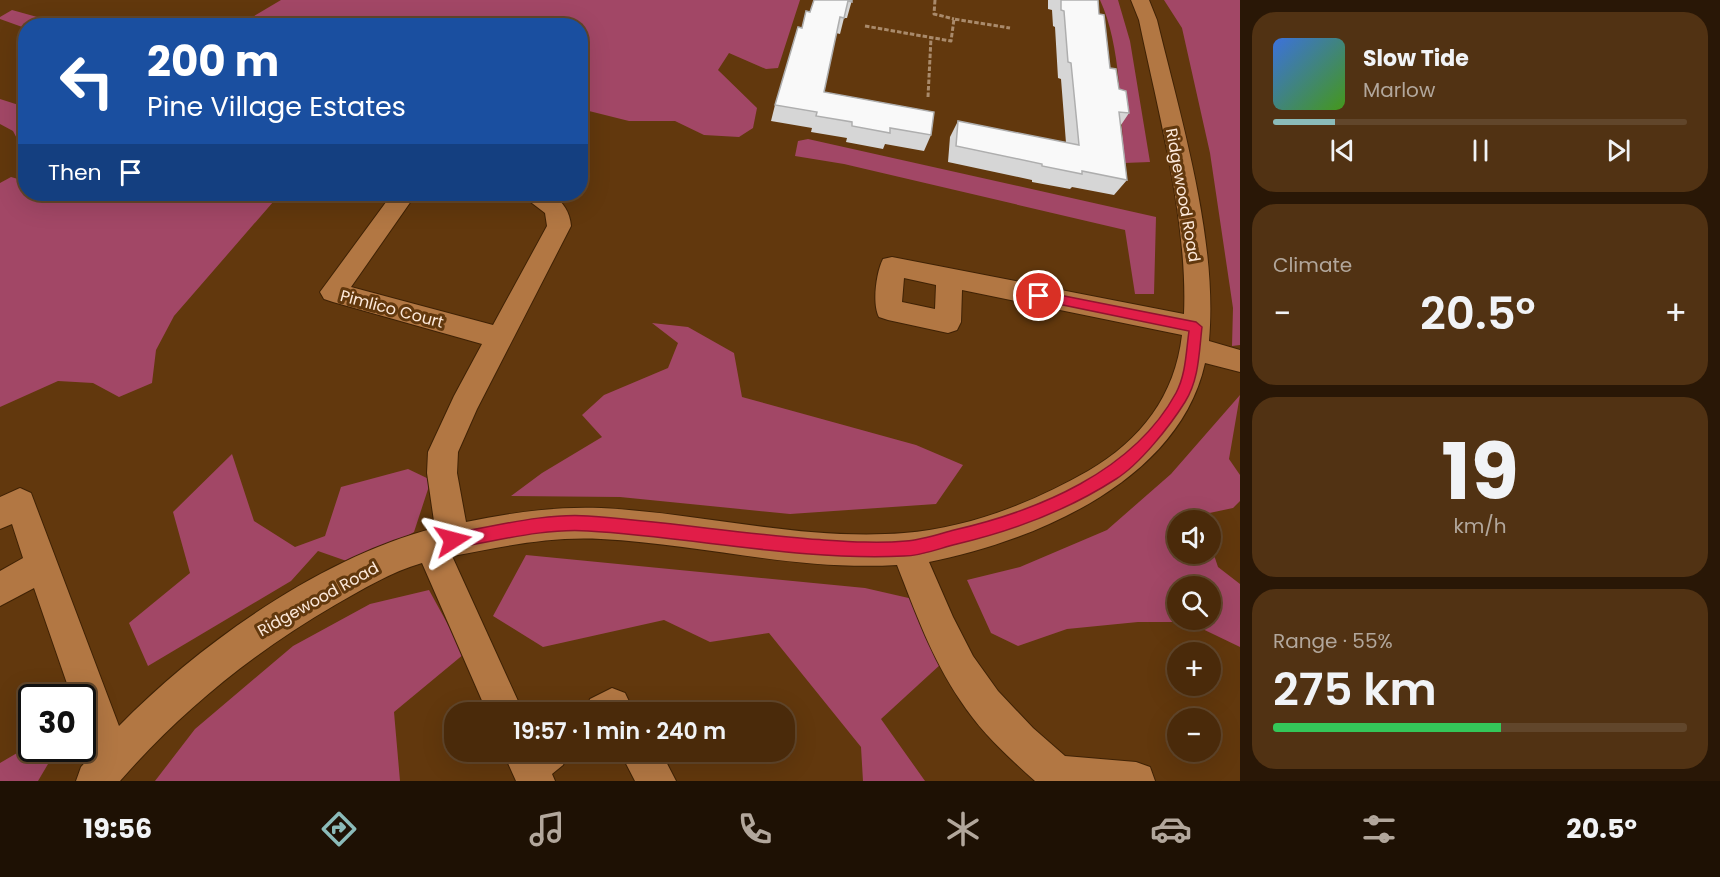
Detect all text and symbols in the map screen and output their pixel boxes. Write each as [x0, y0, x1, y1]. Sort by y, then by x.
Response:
text: 200 m [147, 32, 279, 91]
icon: left [48, 42, 126, 120]
text: Slow Tide [1363, 43, 1469, 74]
text: Marlow [1363, 76, 1435, 104]
text: Pine Village Estates [147, 88, 406, 125]
street label: Ridgewood Road [1160, 126, 1206, 264]
icon: previous [1326, 134, 1359, 167]
icon: pause [1464, 134, 1497, 167]
icon: next [1602, 134, 1635, 167]
icon: arrive [114, 156, 147, 189]
text: Then [48, 157, 102, 188]
text: Climate [1273, 251, 1352, 279]
pin [1013, 270, 1064, 321]
icon: arrive [1022, 279, 1055, 312]
text: 20.5° [1420, 282, 1536, 345]
street label: Pimlico Court [338, 284, 447, 334]
text: − [1273, 290, 1291, 337]
text: + [1664, 290, 1687, 337]
text: 19 [1441, 417, 1519, 526]
position arrow [421, 508, 485, 572]
map controls [1167, 510, 1221, 762]
button: sound [1167, 510, 1221, 564]
text: km/h [1453, 512, 1507, 540]
street label: Ridgewood Road [253, 556, 383, 642]
button: search [1167, 576, 1221, 630]
text: Range · 55% [1273, 627, 1393, 655]
button: + [1167, 642, 1221, 696]
text: 275 km [1273, 658, 1437, 721]
speed limit sign: 30 [18, 684, 96, 762]
button: − [1167, 708, 1221, 762]
text: 19:57 · 1 min · 240 m [513, 716, 726, 747]
icon: directions [318, 808, 360, 850]
icon: music [526, 808, 568, 850]
icon: phone [734, 808, 776, 850]
icon: climate [942, 808, 984, 850]
icon: car [1150, 808, 1192, 850]
icon: filters [1358, 808, 1400, 850]
text: 19:56 [83, 810, 152, 847]
text: 20.5° [1566, 810, 1637, 847]

